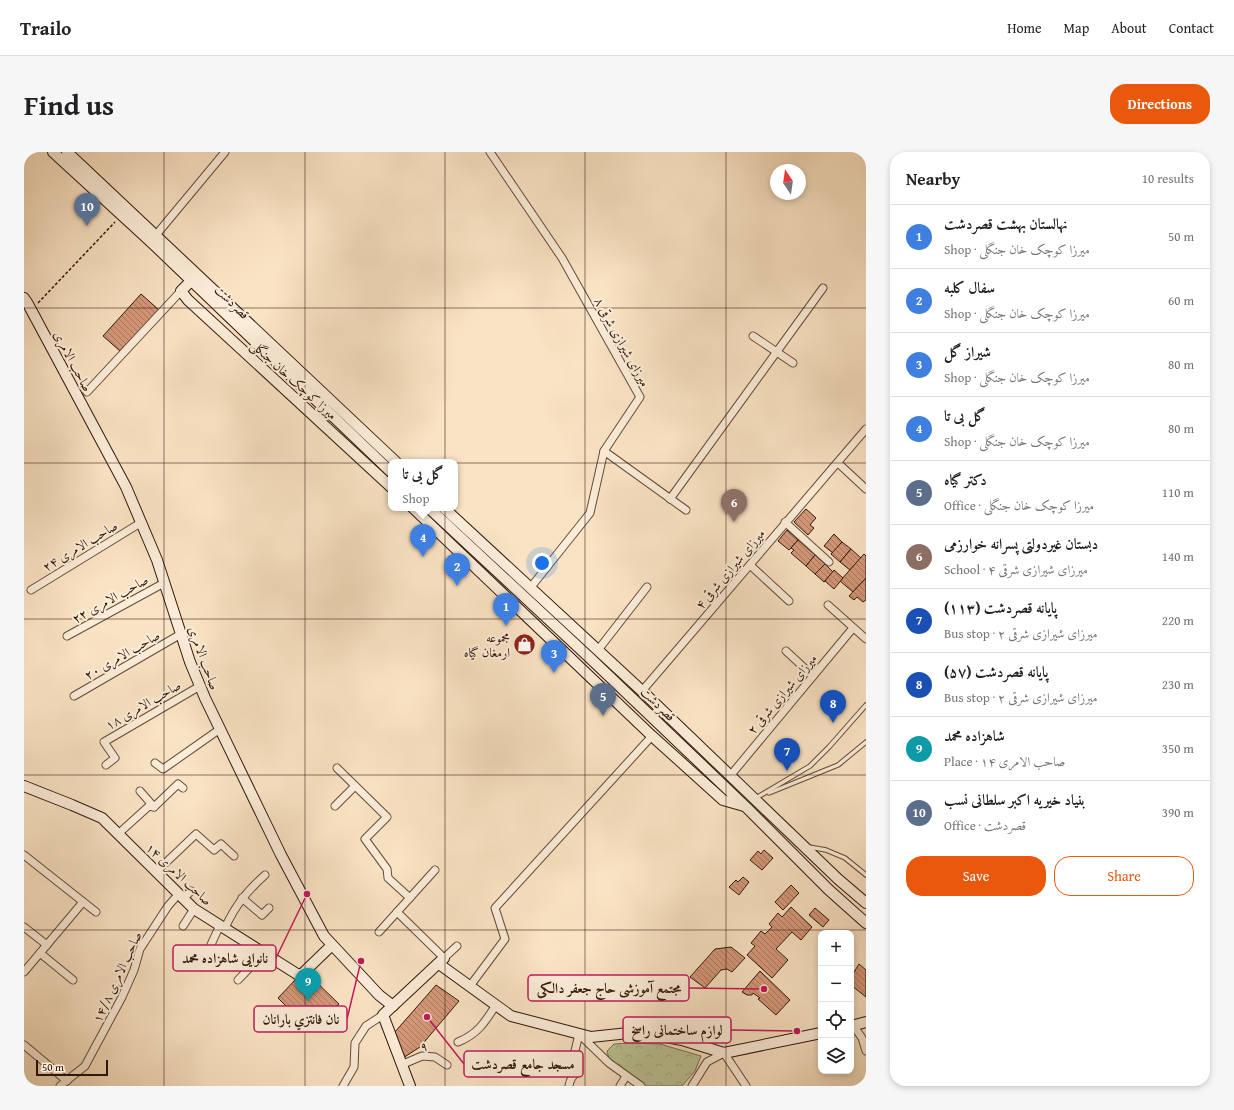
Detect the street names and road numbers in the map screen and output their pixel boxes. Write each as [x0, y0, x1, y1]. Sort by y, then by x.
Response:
street label: قصردشت [210, 280, 254, 324]
street label: ۸ میرزای شیرازی شرقی [590, 294, 654, 390]
street label: صاحب الامری [49, 327, 97, 395]
street label: میرزا کوچک خان جنگلی [246, 336, 341, 425]
street label: ۲۴ صاحب الامری [39, 516, 121, 576]
street label: ۴ میرزای شیرازی شرقی [691, 525, 769, 613]
street label: ۲۲ صاحب الامری [68, 570, 152, 628]
street label: صاحب الامری [184, 623, 224, 693]
street label: ۲۰ صاحب الامری [81, 626, 163, 684]
street label: ۲ میرزای شیرازی شرقی [743, 650, 821, 738]
street label: ۱۸ صاحب الامری [102, 676, 184, 734]
street label: قصردشت [636, 682, 680, 726]
street label: ۱۴ صاحب الامری [142, 838, 216, 910]
street label: صاحب الامری ۱۴/۸ [88, 928, 146, 1026]
street label: ۹ [419, 1036, 429, 1056]

